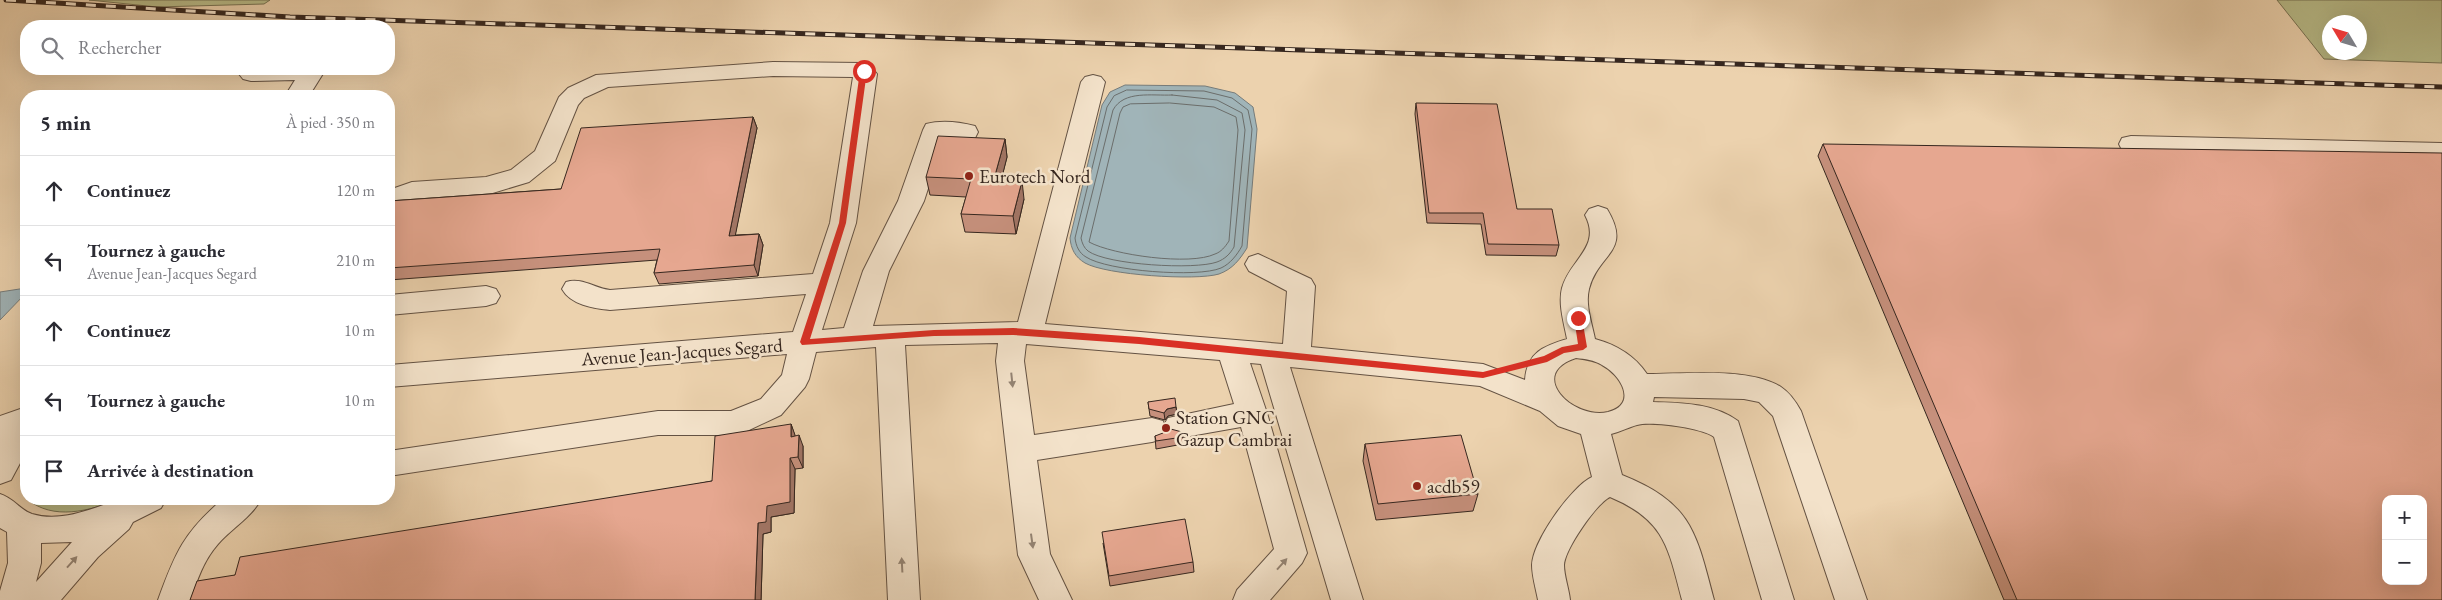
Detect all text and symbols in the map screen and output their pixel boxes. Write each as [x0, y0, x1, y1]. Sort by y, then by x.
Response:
north arrow [2322, 15, 2367, 60]
search box [20, 20, 395, 75]
icon: search [38, 34, 66, 62]
text: Rechercher [78, 35, 161, 60]
route start [853, 60, 876, 83]
text: 5 min [40, 109, 91, 136]
text: À pied · 350 m [286, 112, 375, 133]
place label: Eurotech Nord [979, 164, 1091, 189]
marker: Eurotech Nord [963, 170, 975, 182]
icon: ahead [40, 177, 68, 205]
text: Continuez [87, 178, 171, 203]
text: 120 m [336, 180, 375, 201]
text: Tournez à gauche [87, 238, 225, 263]
icon: left [40, 247, 68, 275]
text: 210 m [336, 250, 375, 271]
text: Avenue Jean-Jacques Segard [87, 263, 257, 284]
route end [1567, 307, 1590, 330]
icon: ahead [40, 317, 68, 345]
text: Continuez [87, 318, 171, 343]
text: 10 m [344, 320, 375, 341]
street label: Avenue Jean-Jacques Segard [580, 332, 784, 372]
one-way arrow [1008, 372, 1016, 388]
icon: left [40, 387, 68, 415]
text: Tournez à gauche [87, 388, 225, 413]
text: 10 m [344, 390, 375, 411]
place label: Station GNC Gazup Cambrai [1176, 405, 1292, 452]
marker: Station GNC Gazup Cambrai [1160, 422, 1172, 434]
icon: arrive [40, 457, 68, 485]
text: Arrivée à destination [87, 458, 254, 483]
place label: acdb59 [1427, 474, 1480, 499]
marker: acdb59 [1411, 480, 1423, 492]
map controls [2382, 495, 2427, 585]
button: + [2382, 495, 2427, 540]
one-way arrow [1028, 534, 1036, 550]
button: − [2382, 540, 2427, 585]
one-way arrow [67, 556, 78, 569]
one-way arrow [897, 556, 905, 572]
one-way arrow [1276, 557, 1287, 570]

